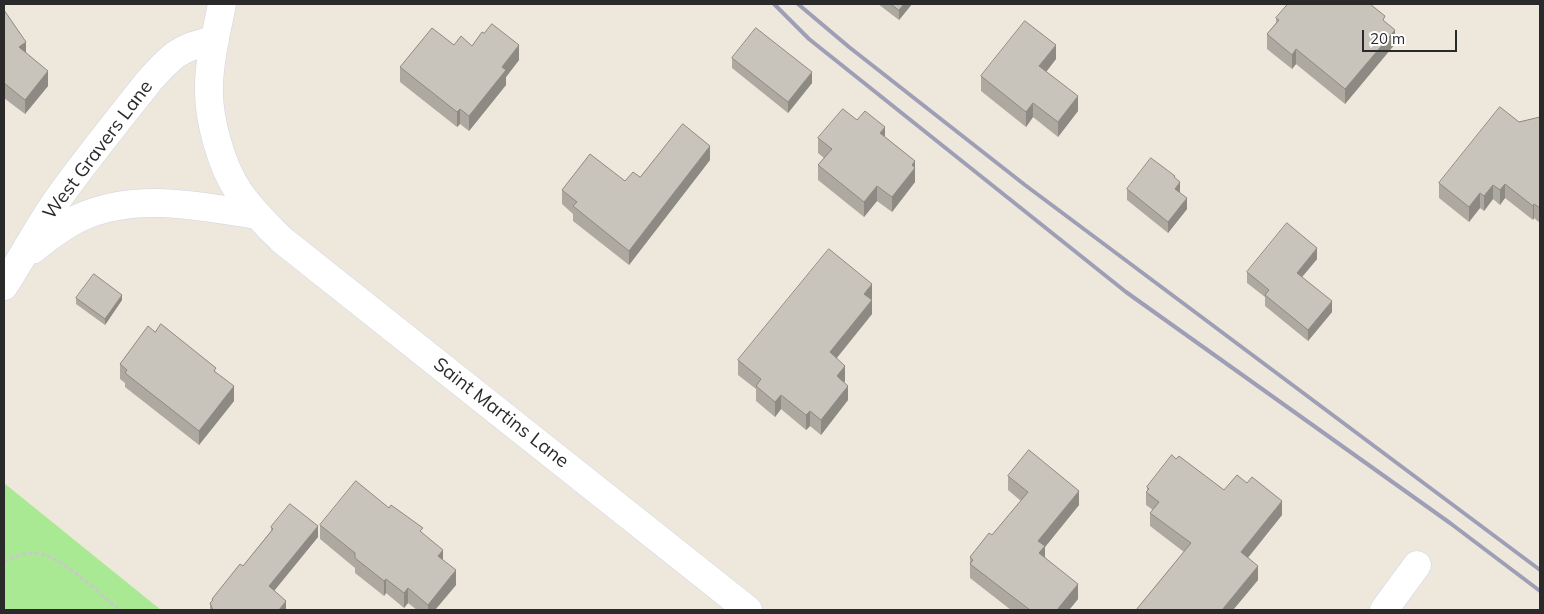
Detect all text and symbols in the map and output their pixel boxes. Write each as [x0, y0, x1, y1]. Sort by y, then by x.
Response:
scale bar [1364, 20, 1459, 52]
text: 20 m [1370, 29, 1405, 48]
street label: West Gravers Lane [38, 76, 158, 224]
street label: Saint Martins Lane [429, 353, 573, 473]

